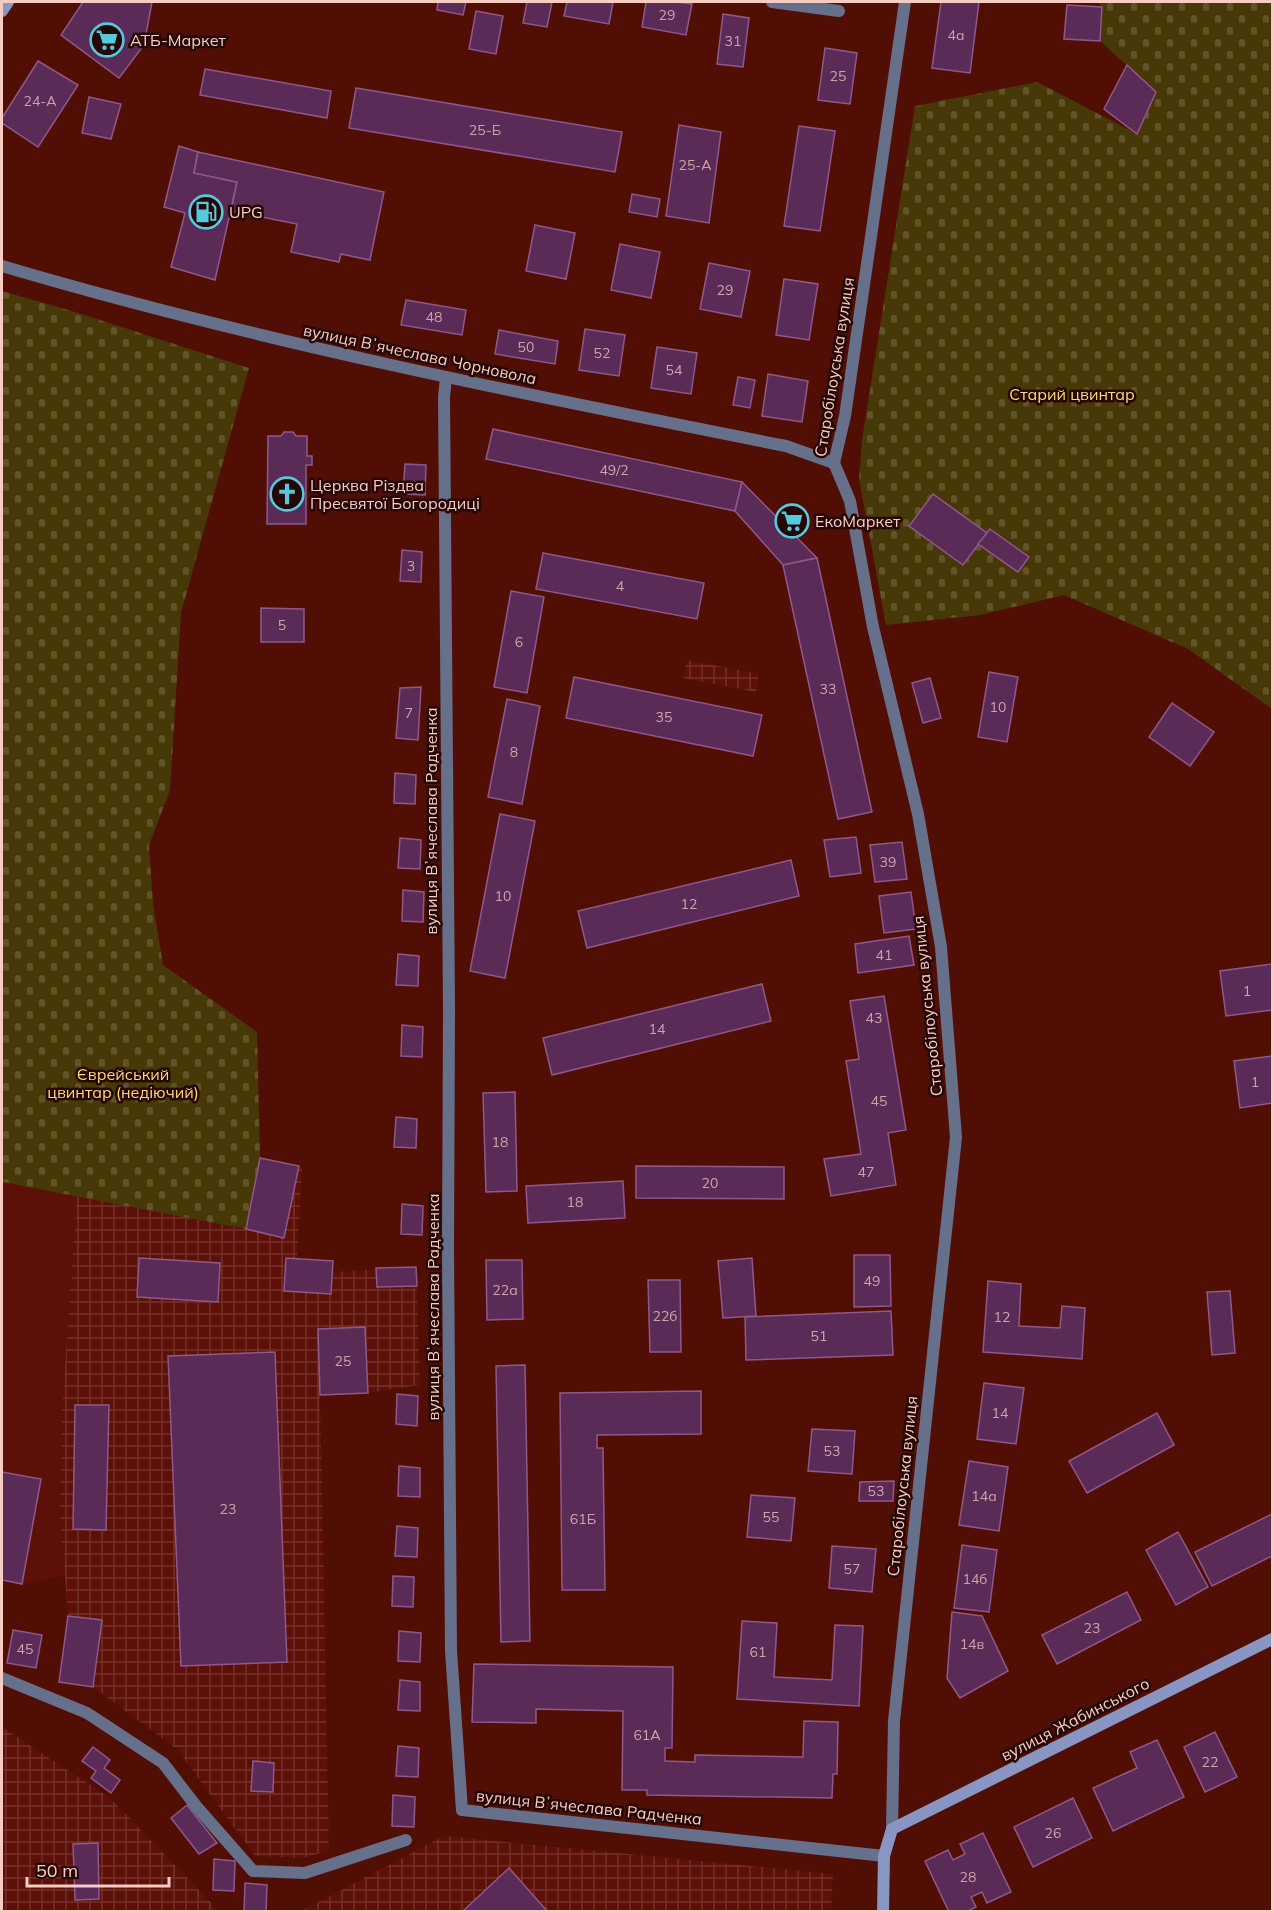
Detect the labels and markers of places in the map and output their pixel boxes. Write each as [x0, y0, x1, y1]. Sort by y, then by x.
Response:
supermarket icon: АТБ-Маркет [89, 22, 125, 58]
place label: АТБ-Маркет [130, 30, 227, 50]
fuel station icon: UPG [188, 194, 224, 230]
place label: UPG [229, 202, 263, 222]
place label: Церква Різдва Пресвятої Богородиці [310, 475, 480, 513]
church icon: Церква Різдва Пресвятої Богородиці [269, 476, 305, 512]
supermarket icon: ЕкоМаркет [774, 503, 810, 539]
place label: ЕкоМаркет [815, 511, 901, 531]

